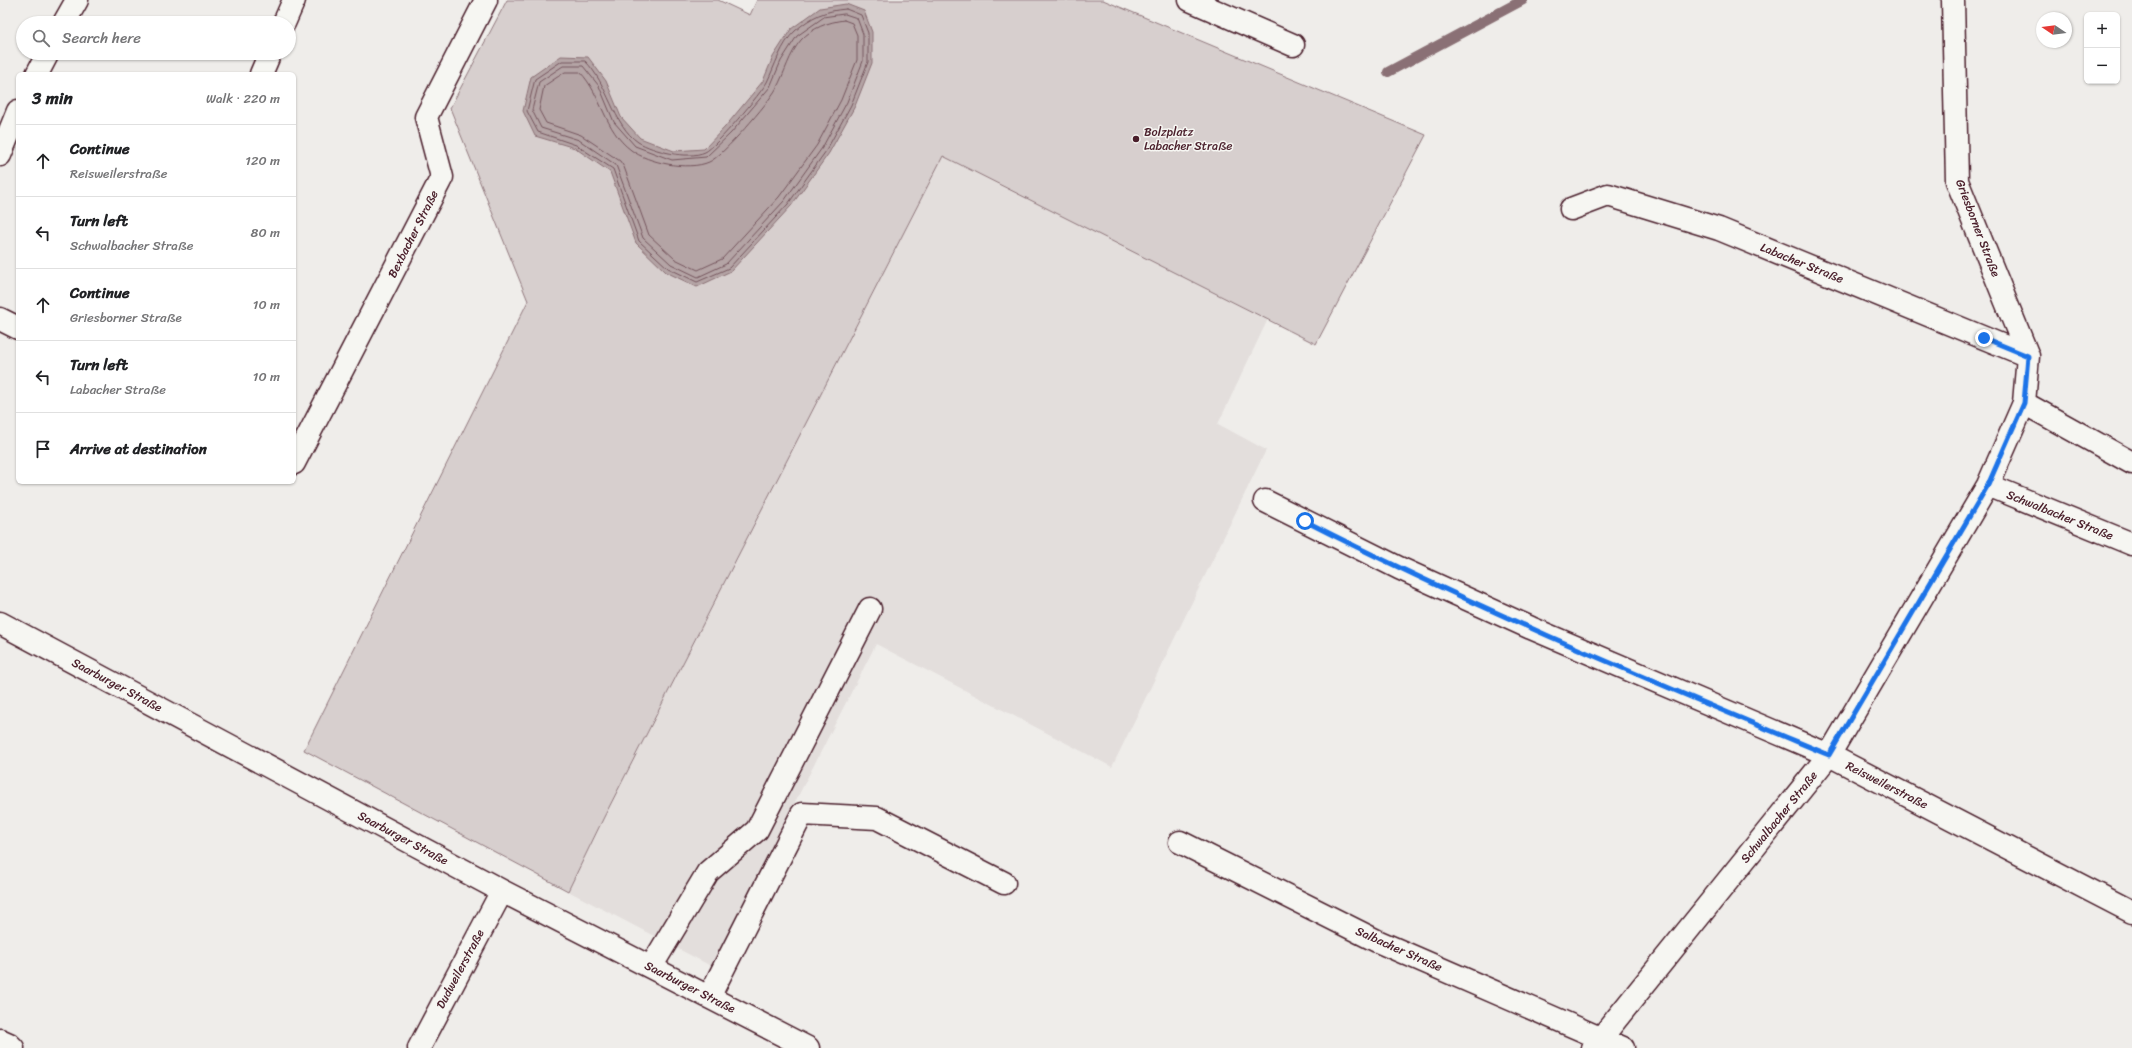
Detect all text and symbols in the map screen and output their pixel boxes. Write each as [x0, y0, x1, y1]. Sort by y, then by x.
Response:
north arrow [2036, 12, 2072, 48]
map controls [2084, 12, 2120, 84]
button: + [2084, 12, 2120, 48]
search box [16, 16, 296, 60]
text: Search here [62, 25, 141, 51]
icon: search [30, 27, 52, 49]
button: − [2084, 48, 2120, 84]
text: 3 min [32, 83, 73, 113]
text: Walk · 220 m [206, 87, 280, 110]
place label: Bolzplatz Labacher Straße [1144, 121, 1232, 157]
marker: Bolzplatz Labacher Straße [1131, 134, 1141, 144]
text: Continue [70, 136, 130, 162]
text: 120 m [245, 149, 280, 172]
icon: ahead [32, 150, 54, 172]
text: Reisweilerstraße [70, 162, 167, 185]
street label: Griesborner Straße [1949, 176, 2007, 280]
street label: Bexbacher Straße [381, 186, 445, 282]
text: Turn left [70, 208, 128, 234]
text: 80 m [251, 221, 280, 244]
icon: left [32, 222, 54, 244]
text: Schwalbacher Straße [70, 234, 193, 257]
street label: Labacher Straße [1757, 236, 1847, 290]
text: Continue [70, 280, 130, 306]
text: 10 m [253, 293, 280, 316]
icon: ahead [32, 294, 54, 316]
text: Griesborner Straße [70, 306, 182, 329]
route end [1975, 329, 1993, 347]
text: Turn left [70, 352, 128, 378]
text: 10 m [253, 365, 280, 388]
icon: left [32, 366, 54, 388]
text: Labacher Straße [70, 378, 166, 401]
text: Arrive at destination [70, 436, 207, 462]
icon: arrive [32, 438, 54, 460]
street label: Schwalbacher Straße [2003, 483, 2117, 547]
route start [1296, 512, 1314, 530]
street label: Saarburger Straße [68, 652, 166, 718]
street label: Reisweilerstraße [1842, 755, 1932, 815]
street label: Schwalbacher Straße [1735, 766, 1823, 868]
street label: Saarburger Straße [354, 805, 452, 871]
street label: Salbacher Straße [1352, 920, 1446, 978]
street label: Dudweilerstraße [430, 925, 490, 1013]
street label: Saarburger Straße [640, 955, 740, 1020]

